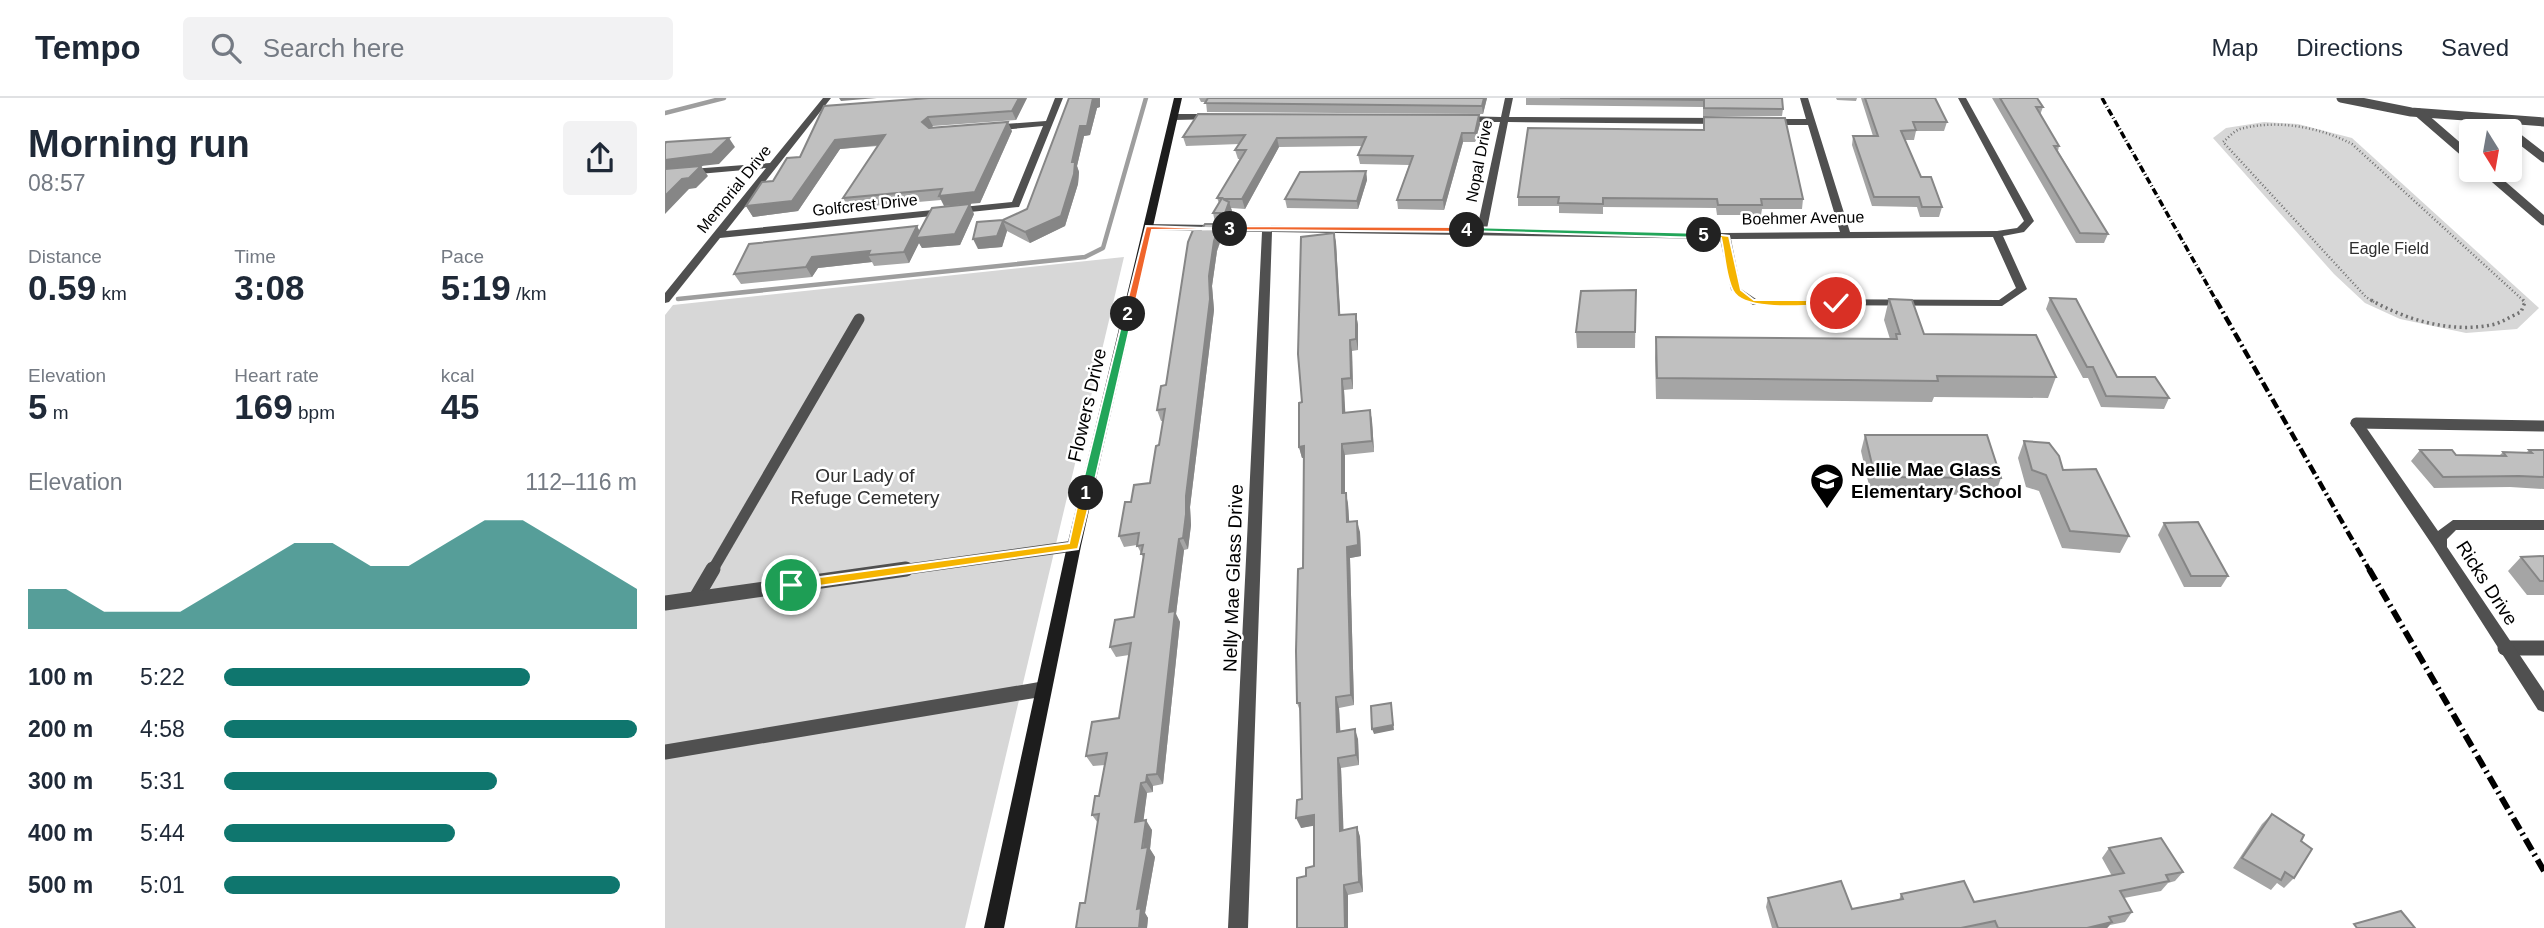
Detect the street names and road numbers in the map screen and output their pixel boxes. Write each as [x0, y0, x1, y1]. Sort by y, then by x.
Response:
street label: Nopal Drive [1463, 118, 1495, 204]
street label: Memorial Drive [694, 142, 775, 236]
street label: Golfcrest Drive [812, 191, 919, 219]
street label: Boehmer Avenue [1742, 208, 1864, 228]
street label: Flowers Drive [1064, 346, 1110, 464]
street label: Nelly Mae Glass Drive [1219, 484, 1247, 672]
street label: Ricks Drive [2452, 537, 2522, 629]

